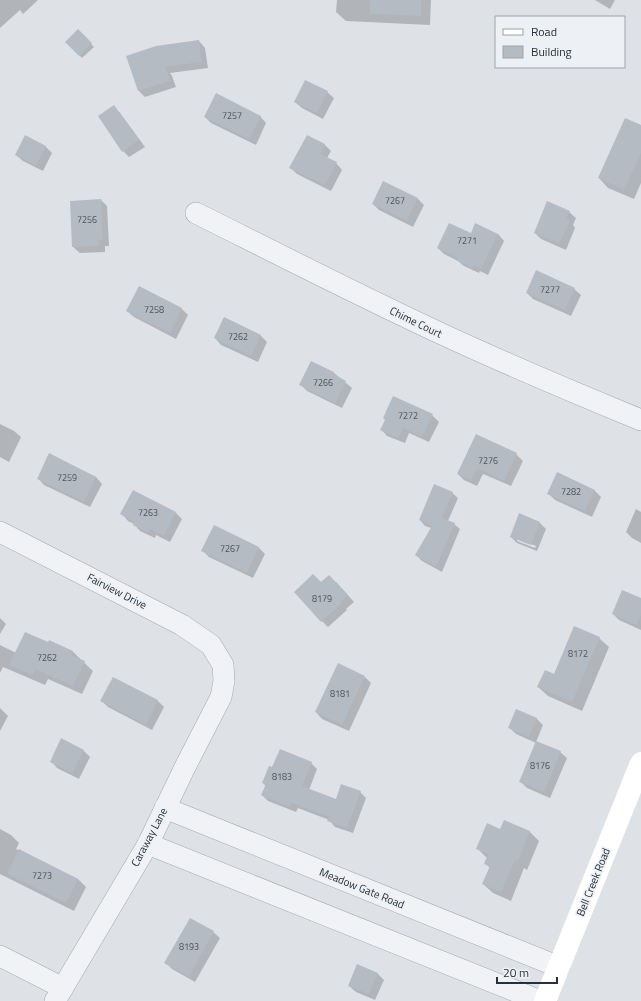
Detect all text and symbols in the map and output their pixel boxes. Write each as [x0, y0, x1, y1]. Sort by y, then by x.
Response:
legend [495, 16, 625, 68]
text: Road [531, 22, 557, 41]
text: Building [531, 42, 572, 61]
house number: 7257 [222, 109, 242, 122]
house number: 7267 [385, 194, 405, 207]
house number: 7256 [77, 213, 97, 226]
house number: 7271 [457, 234, 477, 247]
house number: 7277 [540, 283, 560, 296]
street label: Chime Court [387, 302, 445, 342]
house number: 7258 [144, 303, 164, 316]
house number: 7262 [228, 330, 248, 343]
house number: 7266 [313, 376, 333, 389]
house number: 7272 [398, 409, 418, 422]
house number: 7276 [478, 454, 498, 467]
house number: 7259 [57, 471, 77, 484]
house number: 7282 [561, 485, 581, 498]
house number: 7263 [138, 506, 158, 519]
house number: 7267 [220, 542, 240, 555]
street label: Fairview Drive [84, 569, 150, 613]
house number: 8179 [312, 592, 332, 605]
house number: 8172 [568, 647, 588, 660]
house number: 7262 [37, 651, 57, 664]
house number: 8181 [330, 687, 350, 700]
house number: 8176 [530, 759, 550, 772]
house number: 8183 [272, 770, 292, 783]
street label: Caraway Lane [127, 804, 171, 869]
street label: Bell Creek Road [572, 845, 614, 918]
street label: Meadow Gate Road [317, 864, 407, 912]
house number: 7273 [32, 869, 52, 882]
house number: 8193 [179, 940, 199, 953]
scale bar [497, 959, 557, 985]
text: 20 m [503, 963, 529, 982]

